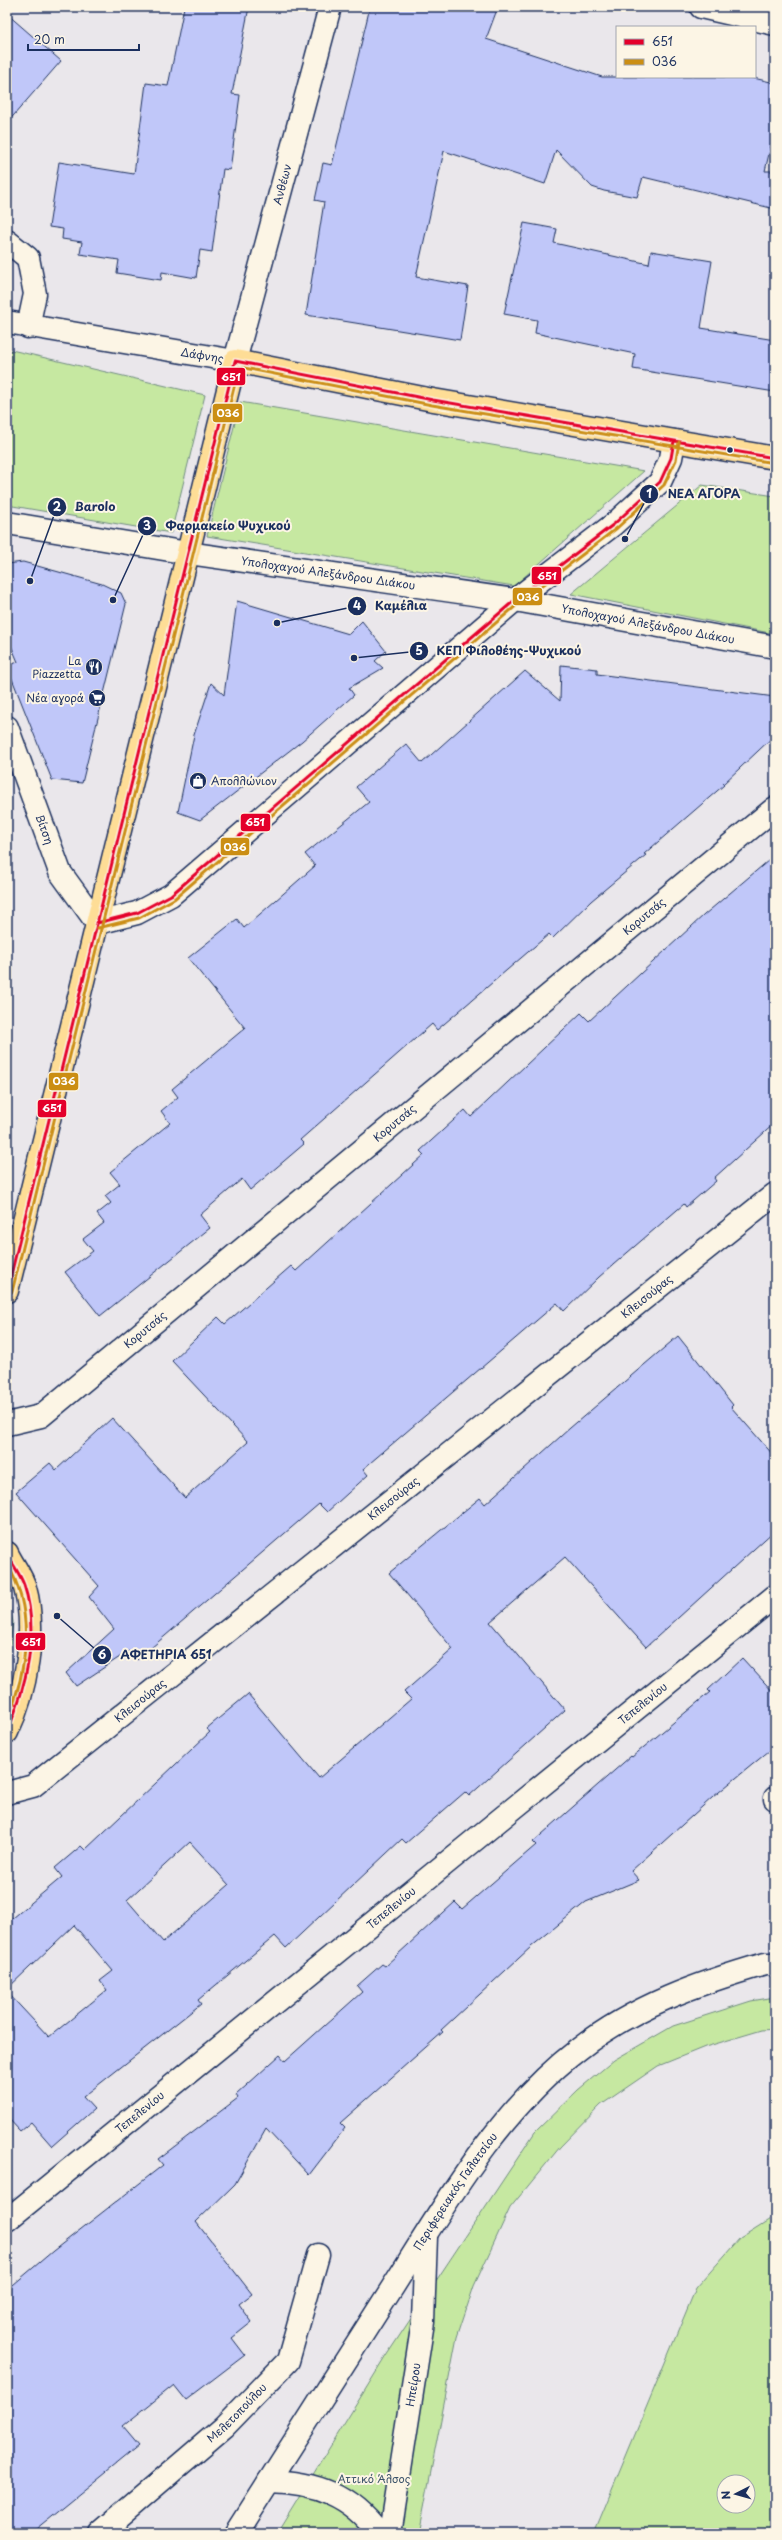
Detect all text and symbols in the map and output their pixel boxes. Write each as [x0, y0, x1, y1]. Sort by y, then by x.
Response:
scale bar [28, 26, 139, 52]
legend [616, 26, 756, 78]
text: 20 m [34, 30, 65, 48]
text: 651 [652, 32, 673, 50]
text: 036 [652, 52, 677, 70]
street label: Ανθέων [268, 162, 295, 207]
street label: Δάφνης [179, 343, 225, 367]
line badge: 651 [216, 367, 246, 386]
text: 651 [221, 368, 241, 385]
line badge: 036 [212, 403, 243, 423]
text: 036 [217, 404, 240, 421]
unlabelled marker [725, 445, 735, 455]
callout: ΝΕΑ ΑΓΟΡΑ [639, 482, 749, 506]
text: 1 [646, 484, 652, 502]
text: ΝΕΑ ΑΓΟΡΑ [668, 484, 741, 502]
callout: Barolo [47, 495, 123, 519]
text: 2 [53, 497, 62, 515]
text: Barolo [75, 497, 115, 515]
callout: Φαρμακείο Ψυχικού [137, 514, 298, 538]
text: 3 [143, 516, 151, 534]
text: Φαρμακείο Ψυχικού [165, 516, 291, 534]
street label: Υπολοχαγού Αλεξάνδρου Διάκου [240, 552, 416, 594]
line badge: 651 [531, 566, 562, 585]
text: 651 [537, 567, 557, 584]
line badge: 036 [512, 587, 543, 606]
text: 036 [517, 588, 540, 605]
callout: Καμέλια [347, 594, 435, 618]
text: 4 [353, 596, 361, 614]
text: Καμέλια [375, 596, 428, 614]
street label: Υπολοχαγού Αλεξάνδρου Διάκου [560, 600, 736, 648]
callout: ΚΕΠ Φιλοθέης-Ψυχικού [409, 639, 590, 663]
text: 5 [415, 641, 423, 659]
text: ΚΕΠ Φιλοθέης-Ψυχικού [437, 641, 581, 659]
place label: La Piazzetta [32, 652, 81, 682]
restaurant icon: La Piazzetta [84, 657, 104, 677]
supermarket icon: Νέα αγορά [87, 688, 107, 708]
place label: Νέα αγορά [26, 689, 84, 706]
shop icon: Απολλώνιον [188, 771, 208, 791]
place label: Απολλώνιον [211, 772, 277, 789]
street label: Βίτση [32, 812, 58, 847]
line badge: 651 [240, 813, 271, 832]
text: 651 [245, 813, 265, 830]
line badge: 036 [220, 837, 250, 856]
text: 036 [224, 838, 247, 855]
street label: Κορυτσάς [619, 893, 669, 939]
line badge: 036 [48, 1072, 79, 1091]
text: 036 [53, 1072, 76, 1089]
line badge: 651 [37, 1099, 67, 1118]
text: 651 [42, 1099, 62, 1116]
street label: Κορυτσάς [369, 1100, 419, 1146]
street label: Κλεισούρας [617, 1270, 676, 1322]
street label: Κορυτσάς [120, 1306, 170, 1352]
street label: Κλεισούρας [364, 1472, 423, 1524]
line badge: 651 [15, 1632, 46, 1651]
text: 651 [21, 1633, 41, 1650]
callout: ΑΦΕΤΗΡΙΑ 651 [92, 1643, 219, 1667]
text: 6 [98, 1645, 107, 1663]
text: ΑΦΕΤΗΡΙΑ 651 [121, 1645, 212, 1663]
street label: Κλεισούρας [110, 1674, 170, 1726]
street label: Τεπελενίου [614, 1678, 671, 1728]
street label: Τεπελενίου [362, 1882, 419, 1933]
street label: Τεπελενίου [111, 2086, 168, 2137]
street label: Περιφερειακός Γαλατσίου [409, 2128, 501, 2254]
street label: Ηπείρου [401, 2361, 425, 2408]
street label: Μελετοπούλου [203, 2379, 270, 2446]
park label: Αττικό Άλσος [338, 2470, 411, 2487]
north arrow [716, 2474, 756, 2514]
text: N [717, 2490, 734, 2500]

